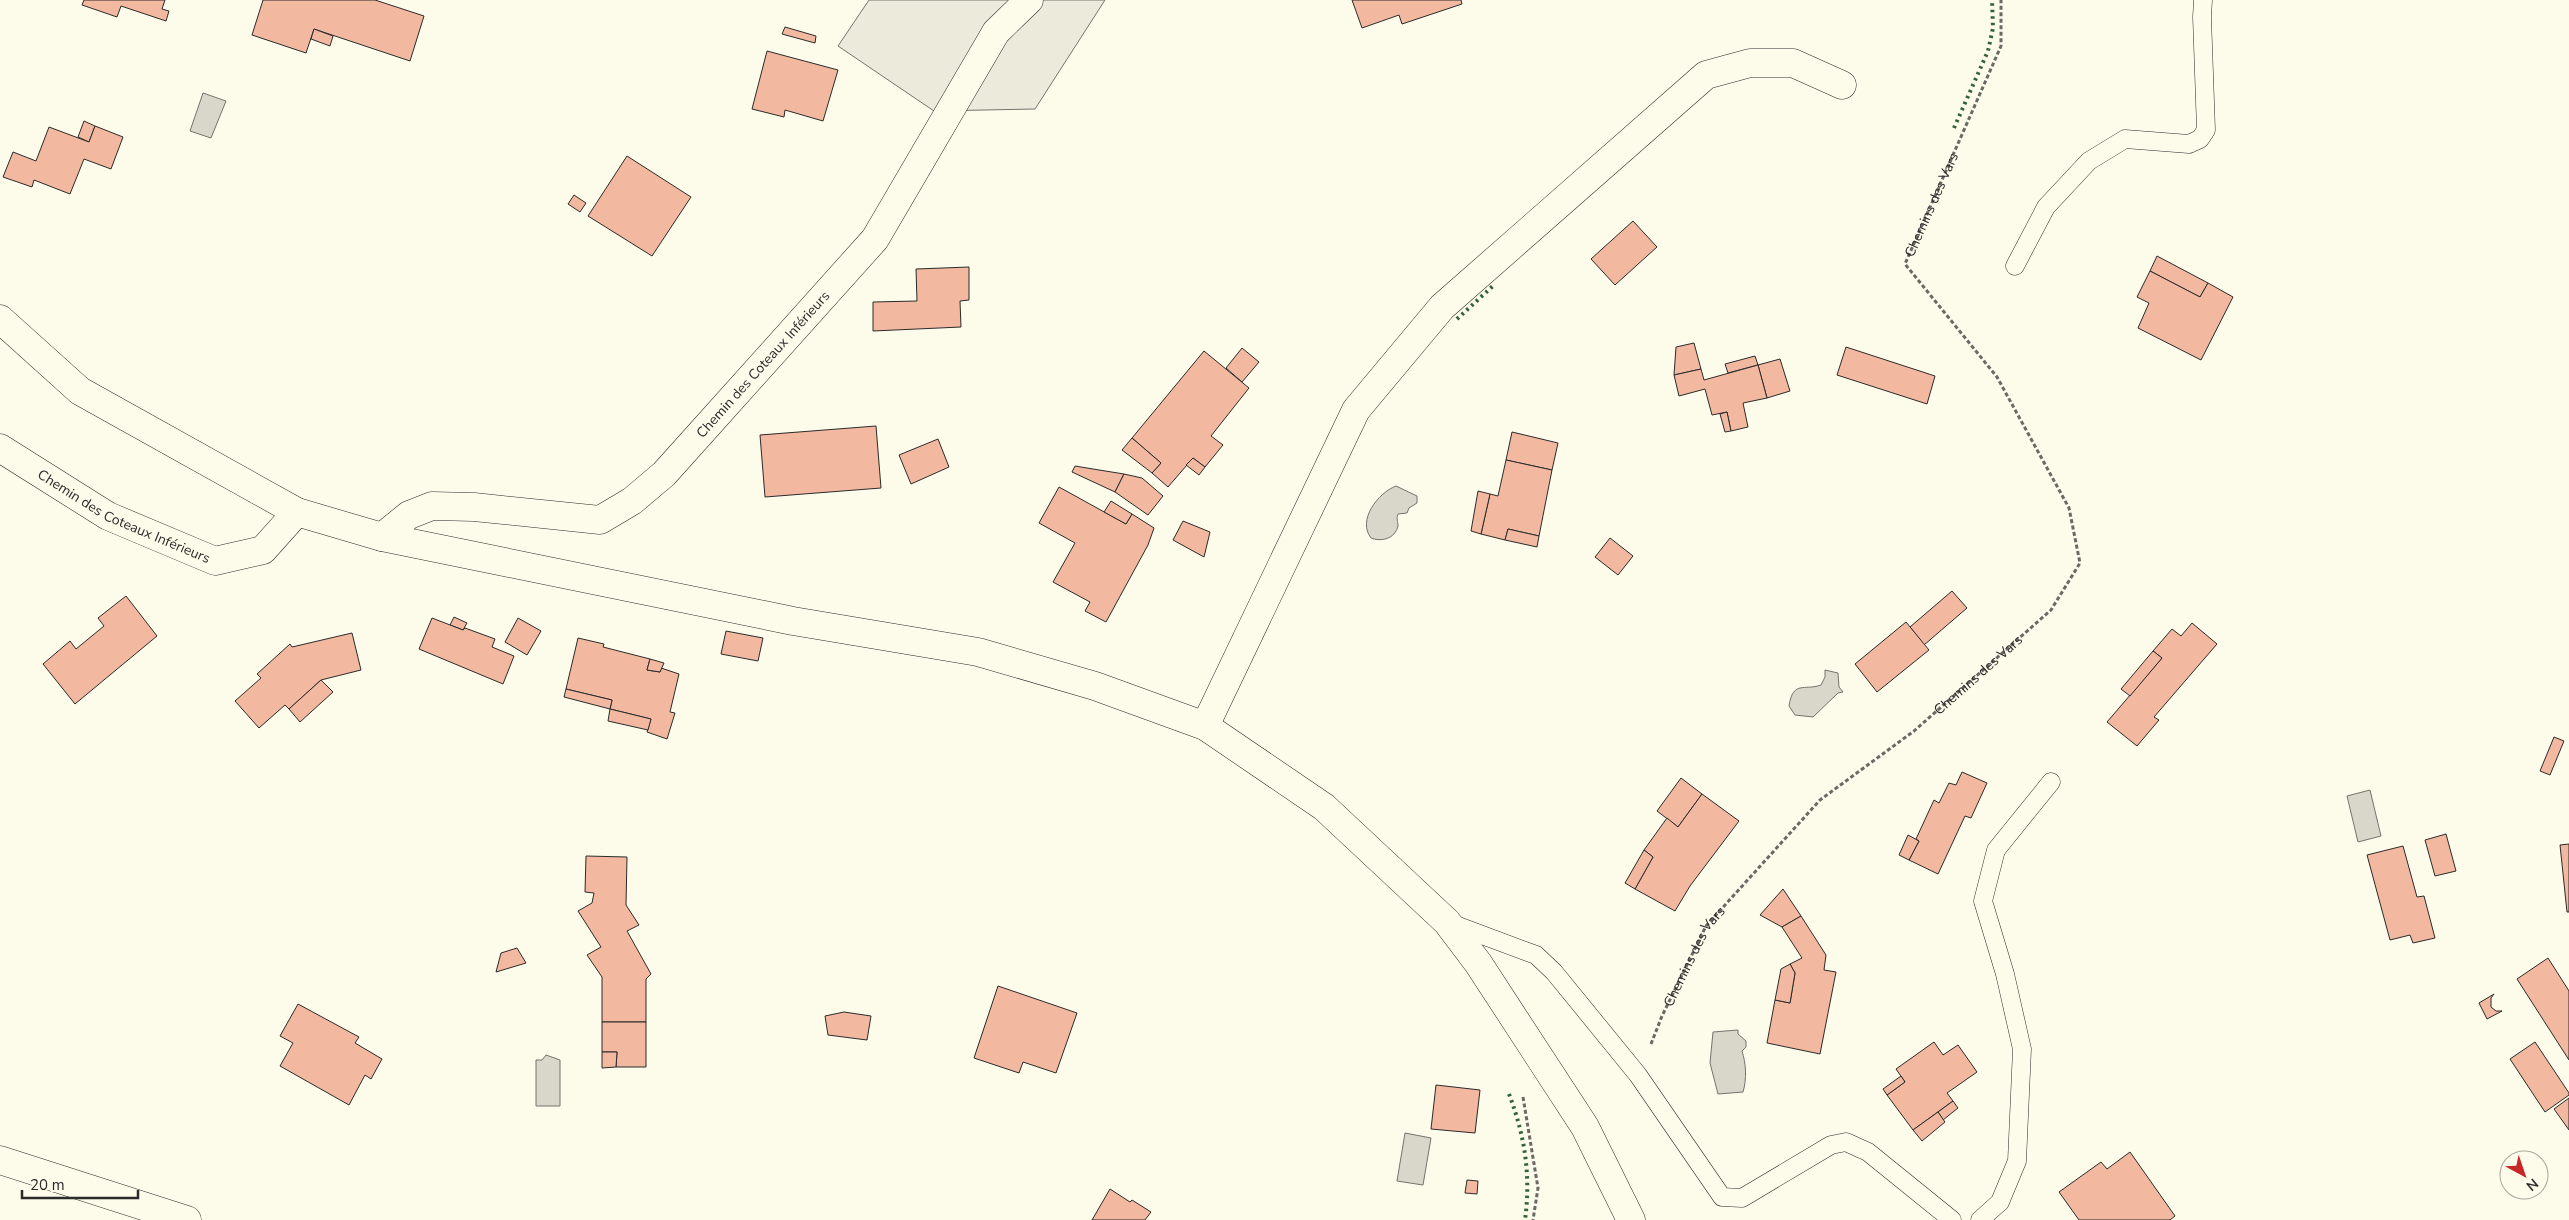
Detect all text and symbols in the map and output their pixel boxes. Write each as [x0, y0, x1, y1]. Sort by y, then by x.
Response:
street label: Chemins des Vars [1900, 149, 1963, 260]
street label: Chemin des Coteaux Inférieurs [692, 287, 834, 442]
street label: Chemin des Coteaux Inférieurs [34, 465, 213, 568]
street label: Chemins des Vars [1930, 630, 2027, 719]
street label: Chemins des Vars [1659, 902, 1730, 1010]
north arrow [2499, 1150, 2549, 1200]
scale bar [22, 1168, 139, 1200]
text: N [2522, 1174, 2542, 1195]
text: 20 m [30, 1175, 65, 1195]

